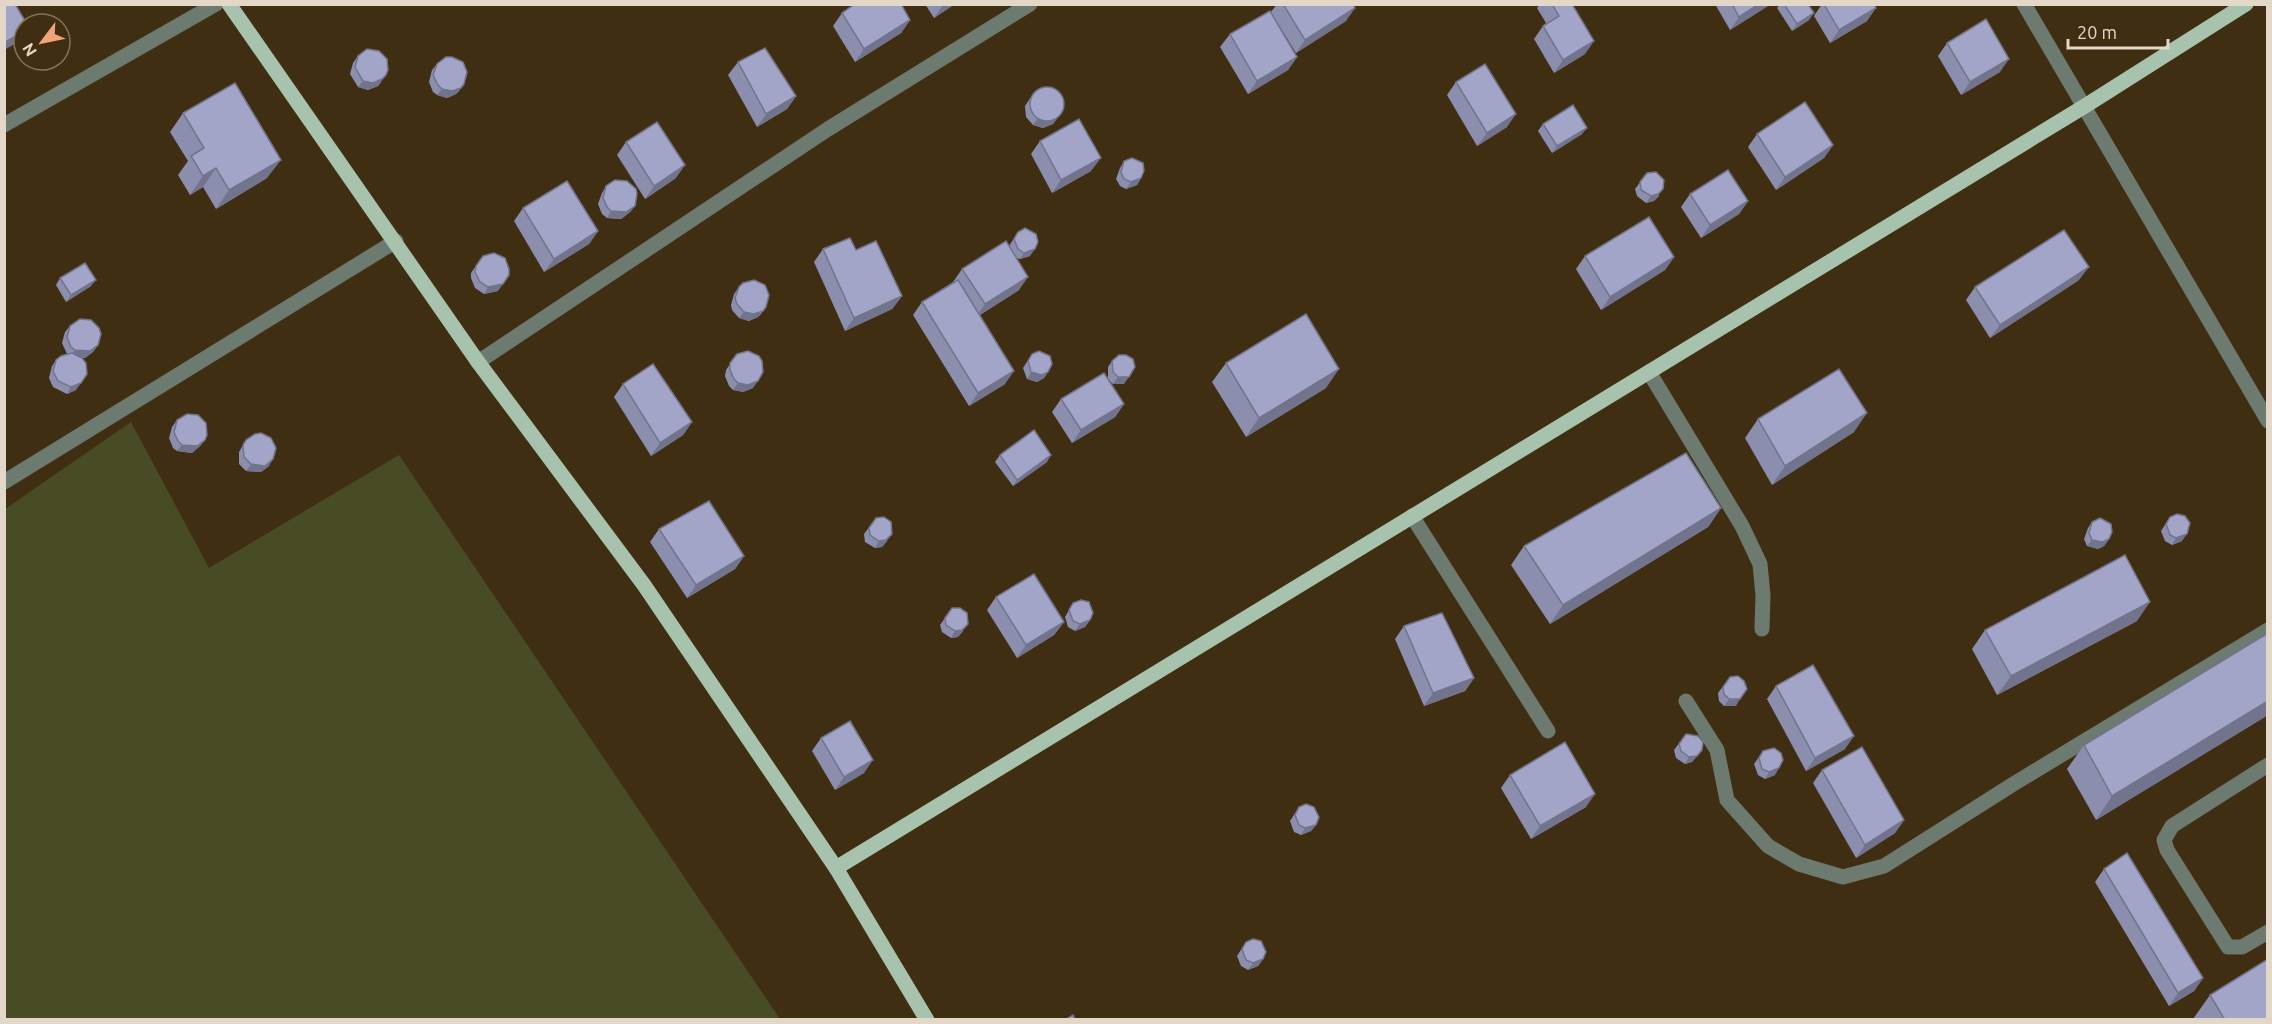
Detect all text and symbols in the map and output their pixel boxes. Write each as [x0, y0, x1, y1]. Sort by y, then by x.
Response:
north arrow [12, 12, 72, 72]
scale bar [2068, 12, 2168, 50]
text: 20 m [2077, 22, 2117, 42]
text: N [18, 40, 40, 60]

